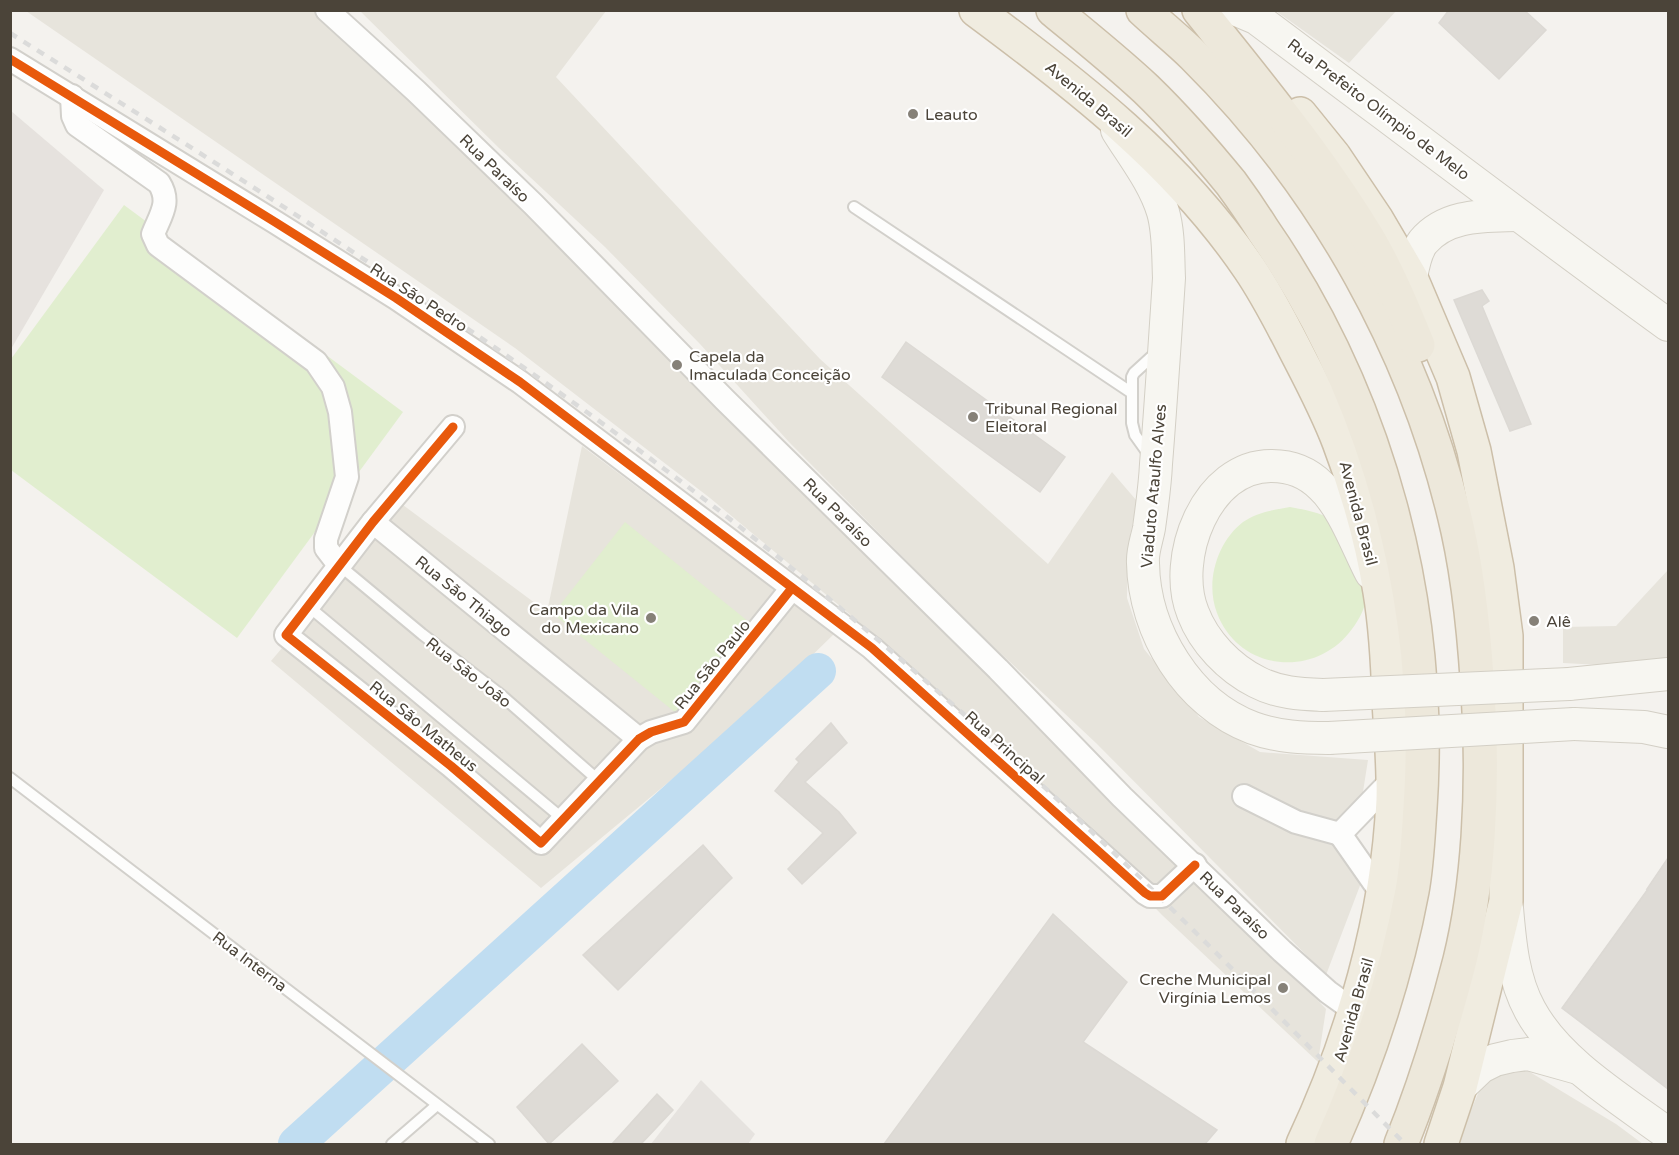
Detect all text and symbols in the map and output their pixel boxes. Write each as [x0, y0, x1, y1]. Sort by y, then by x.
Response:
street label: Rua Prefeito Olímpio de Melo [1283, 35, 1474, 185]
street label: Avenida Brasil [1041, 58, 1136, 142]
place label: Leauto [925, 105, 978, 125]
marker: Leauto [906, 107, 920, 121]
street label: Rua Paraíso [455, 130, 534, 207]
street label: Rua São Pedro [366, 259, 471, 337]
place label: Capela da Imaculada Conceição [689, 347, 851, 385]
marker: Capela da Imaculada Conceição [670, 358, 684, 372]
place label: Tribunal Regional Eleitoral [985, 399, 1118, 437]
street label: Viaduto Ataulfo Alves [1137, 403, 1171, 569]
marker: Tribunal Regional Eleitoral [966, 410, 980, 424]
street label: Avenida Brasil [1334, 459, 1382, 568]
street label: Rua Paraíso [798, 474, 876, 552]
street label: Rua São Thiago [411, 551, 516, 642]
place label: Campo da Vila do Mexicano [529, 600, 639, 638]
marker: Campo da Vila do Mexicano [644, 611, 658, 625]
place label: Alê [1546, 612, 1571, 632]
marker: Alê [1527, 614, 1541, 628]
street label: Rua São Paulo [670, 616, 755, 714]
street label: Rua São João [422, 633, 515, 712]
street label: Rua São Matheus [365, 677, 482, 777]
street label: Rua Principal [960, 707, 1048, 789]
street label: Rua Paraíso [1195, 867, 1274, 944]
street label: Rua Interna [208, 927, 291, 996]
street label: Avenida Brasil [1330, 956, 1378, 1065]
place label: Creche Municipal Virgínia Lemos [1139, 970, 1271, 1008]
marker: Creche Municipal Virgínia Lemos [1276, 981, 1290, 995]

